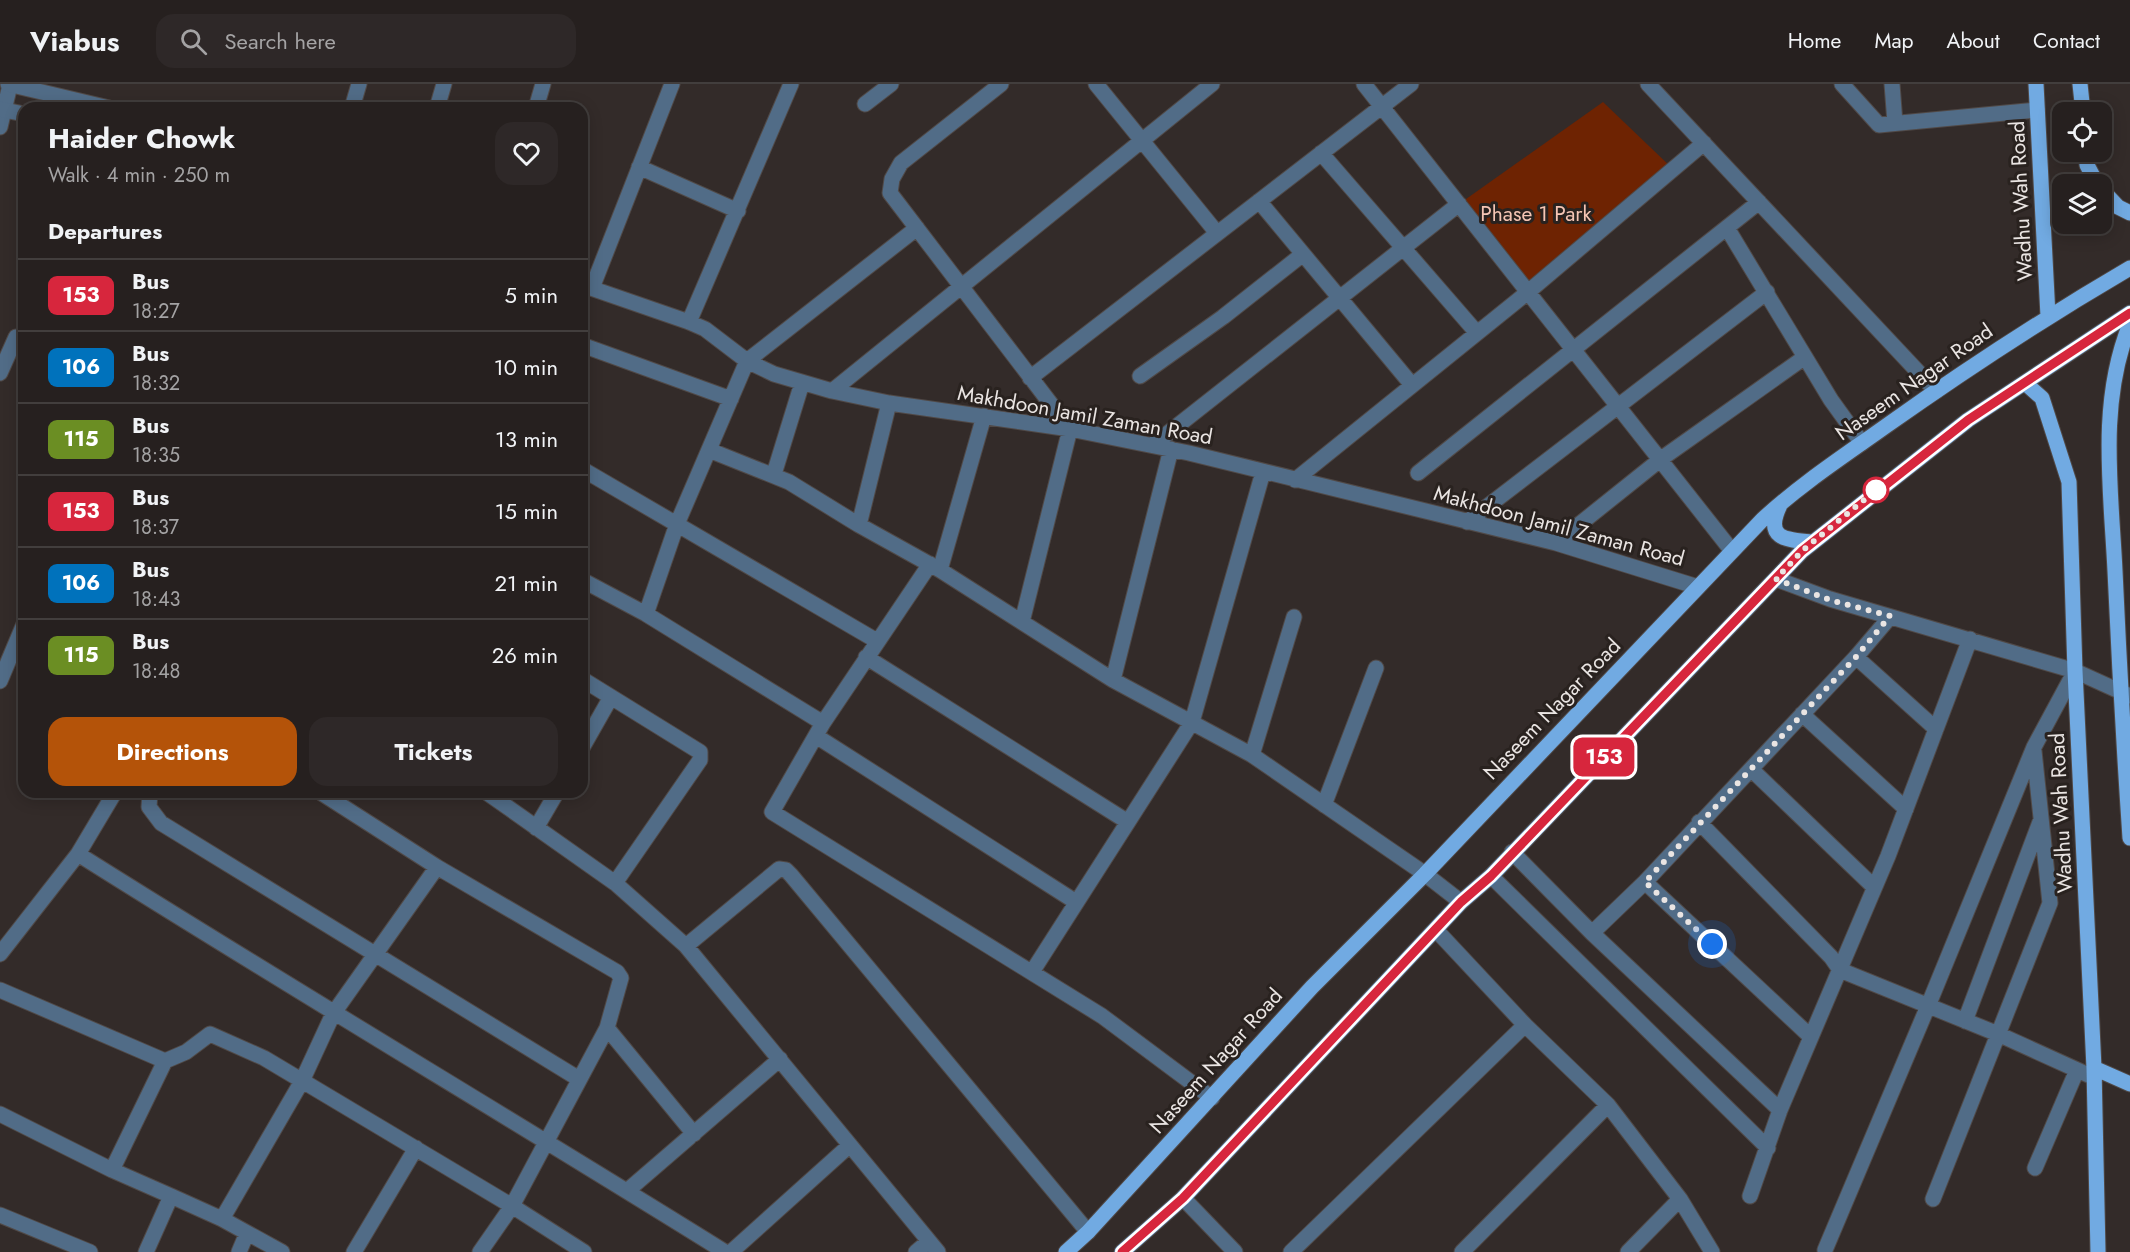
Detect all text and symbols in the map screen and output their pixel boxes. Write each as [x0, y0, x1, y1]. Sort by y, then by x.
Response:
search box [156, 14, 576, 68]
text: Viabus [30, 21, 120, 62]
icon: search [177, 25, 210, 58]
text: Search here [225, 25, 336, 57]
text: Home [1788, 26, 1841, 56]
text: Map [1874, 26, 1914, 56]
text: About [1947, 26, 2000, 56]
text: Contact [2033, 26, 2100, 56]
map controls [2052, 102, 2112, 234]
button: locate [2052, 102, 2112, 162]
text: Haider Chowk [48, 118, 235, 159]
street label: Wadhu Wah Road [2002, 120, 2040, 282]
button: heart [495, 122, 558, 185]
text: Walk · 4 min · 250 m [48, 161, 230, 190]
button: layers [2052, 174, 2112, 234]
park label: Phase 1 Park [1480, 199, 1592, 229]
text: Departures [48, 215, 162, 247]
text: Bus [132, 265, 169, 297]
text: 5 min [505, 279, 558, 311]
text: 153 [62, 280, 100, 310]
text: 18:27 [132, 297, 180, 326]
street label: Naseem Nagar Road [1829, 316, 1999, 448]
text: Bus [132, 337, 169, 369]
text: 10 min [494, 351, 558, 383]
text: 106 [62, 352, 100, 382]
text: 18:32 [132, 369, 180, 398]
street label: Makhdoon Jamil Zaman Road [955, 378, 1215, 452]
text: Bus [132, 409, 169, 441]
text: 13 min [495, 423, 558, 455]
text: 115 [64, 424, 98, 454]
text: 18:35 [132, 441, 180, 470]
unlabelled marker [1863, 477, 1889, 503]
street label: Makhdoon Jamil Zaman Road [1430, 478, 1688, 574]
text: Bus [132, 481, 169, 513]
text: 15 min [495, 495, 558, 527]
text: 153 [62, 496, 100, 526]
text: 18:37 [132, 513, 179, 542]
text: Bus [132, 553, 169, 585]
text: 21 min [495, 567, 558, 599]
text: 106 [62, 568, 100, 598]
text: 18:43 [132, 585, 181, 614]
text: Bus [132, 625, 169, 657]
street label: Naseem Nagar Road [1476, 632, 1628, 786]
text: 26 min [492, 639, 558, 671]
text: 115 [64, 640, 98, 670]
text: 18:48 [132, 657, 181, 686]
button: Directions [48, 717, 297, 786]
button: Tickets [309, 717, 558, 786]
street label: Wadhu Wah Road [2042, 732, 2080, 894]
line badge: 153 [1570, 738, 1638, 776]
text: 153 [1585, 742, 1623, 772]
your location [1697, 929, 1727, 959]
street label: Naseem Nagar Road [1142, 982, 1290, 1140]

